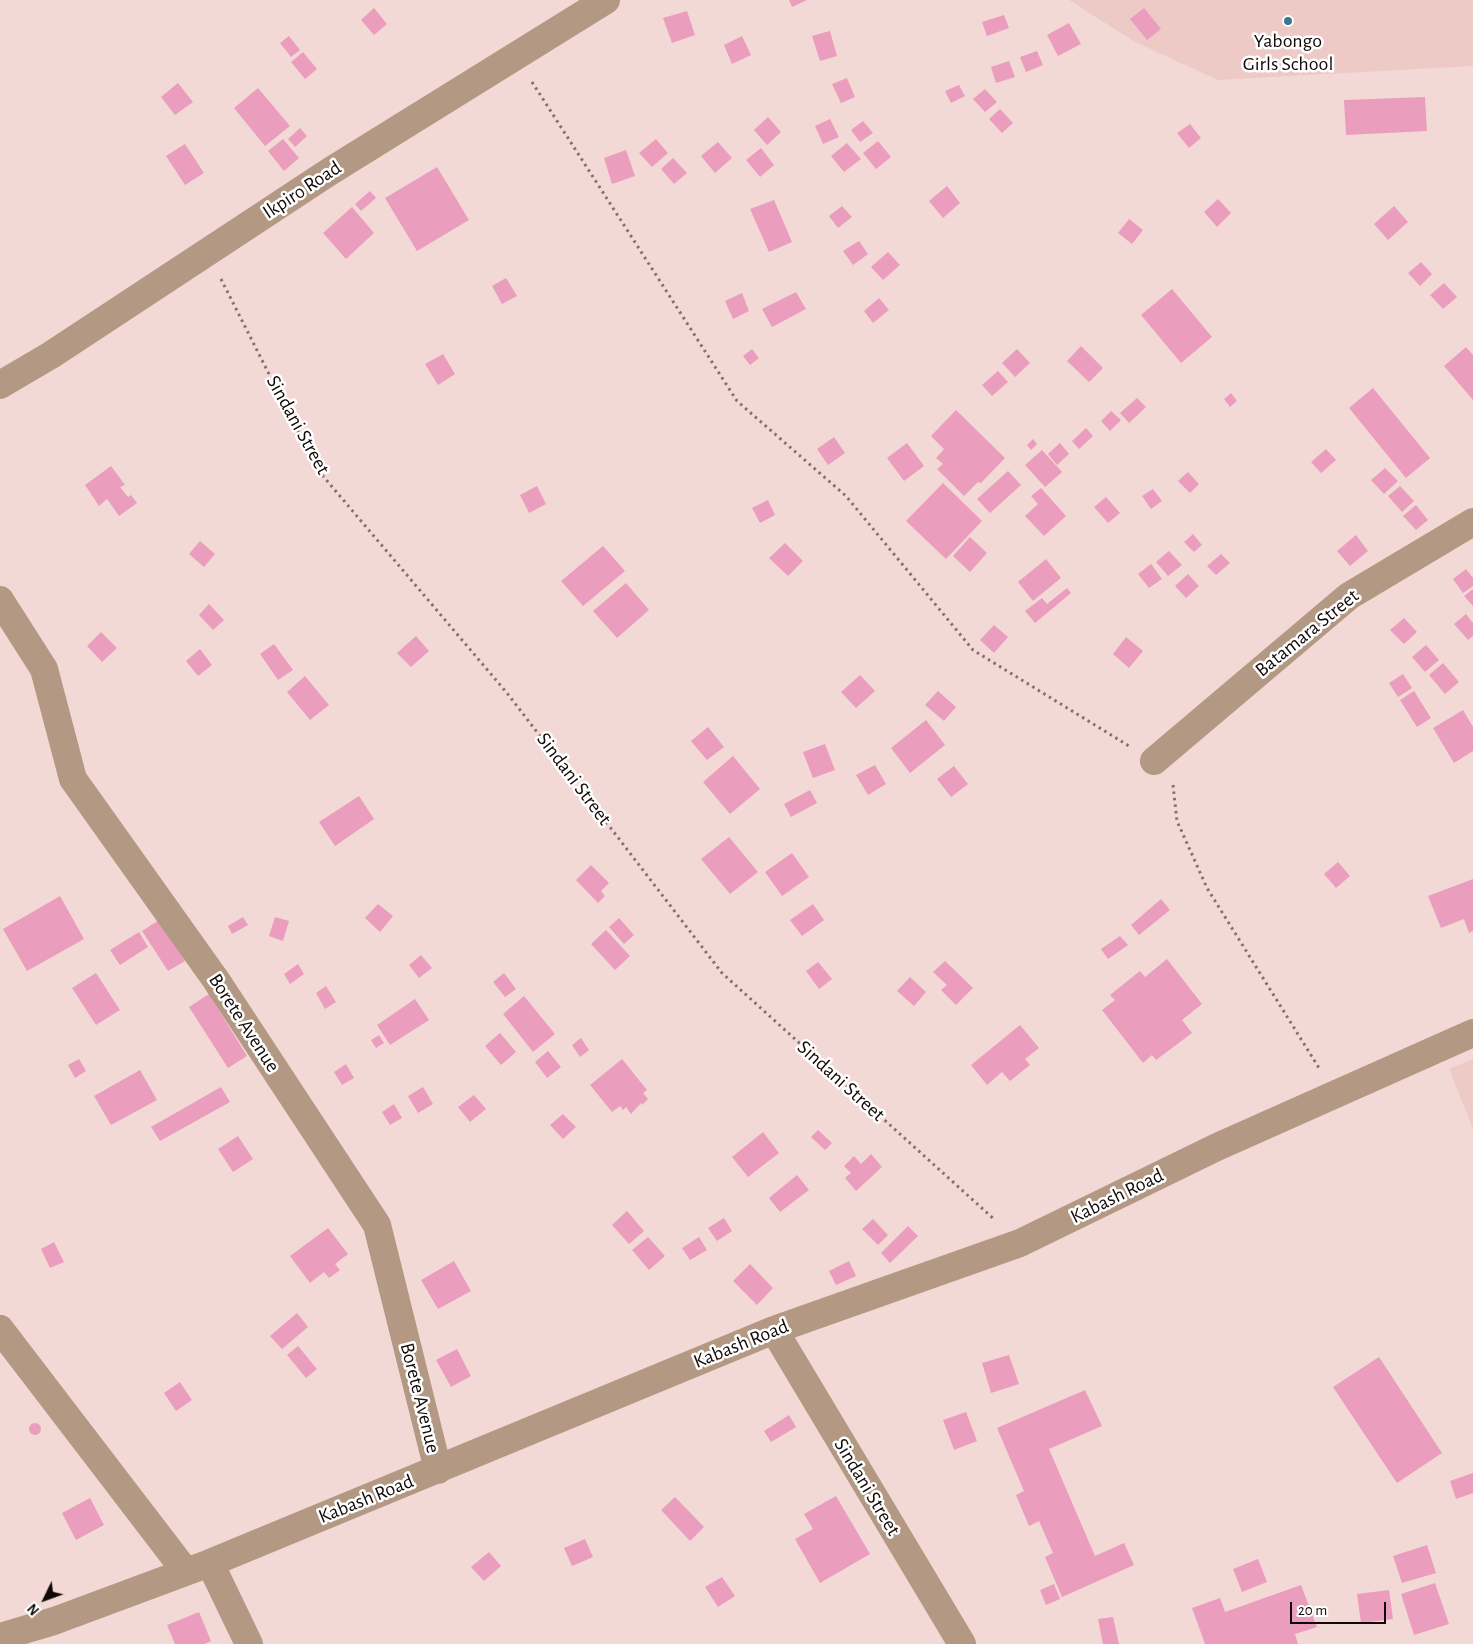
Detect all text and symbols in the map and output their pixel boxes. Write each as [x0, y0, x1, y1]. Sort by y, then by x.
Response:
marker: Yabongo Girls School [1282, 15, 1294, 27]
place label: Yabongo Girls School [1243, 29, 1333, 76]
street label: Ikpiro Road [258, 156, 346, 224]
street label: Sindani Street [261, 371, 335, 479]
street label: Batamara Street [1250, 584, 1364, 682]
street label: Sindani Street [531, 728, 617, 830]
street label: Borete Avenue [203, 969, 285, 1077]
street label: Sindani Street [792, 1035, 890, 1127]
street label: Kabash Road [1067, 1163, 1167, 1229]
street label: Kabash Road [690, 1314, 792, 1374]
street label: Borete Avenue [395, 1340, 445, 1456]
street label: Sindani Street [829, 1434, 905, 1540]
street label: Kabash Road [315, 1469, 417, 1529]
north arrow [20, 1574, 70, 1624]
scale bar [1293, 1592, 1389, 1624]
text: N [25, 1601, 42, 1617]
text: 20 m [1298, 1603, 1327, 1618]

